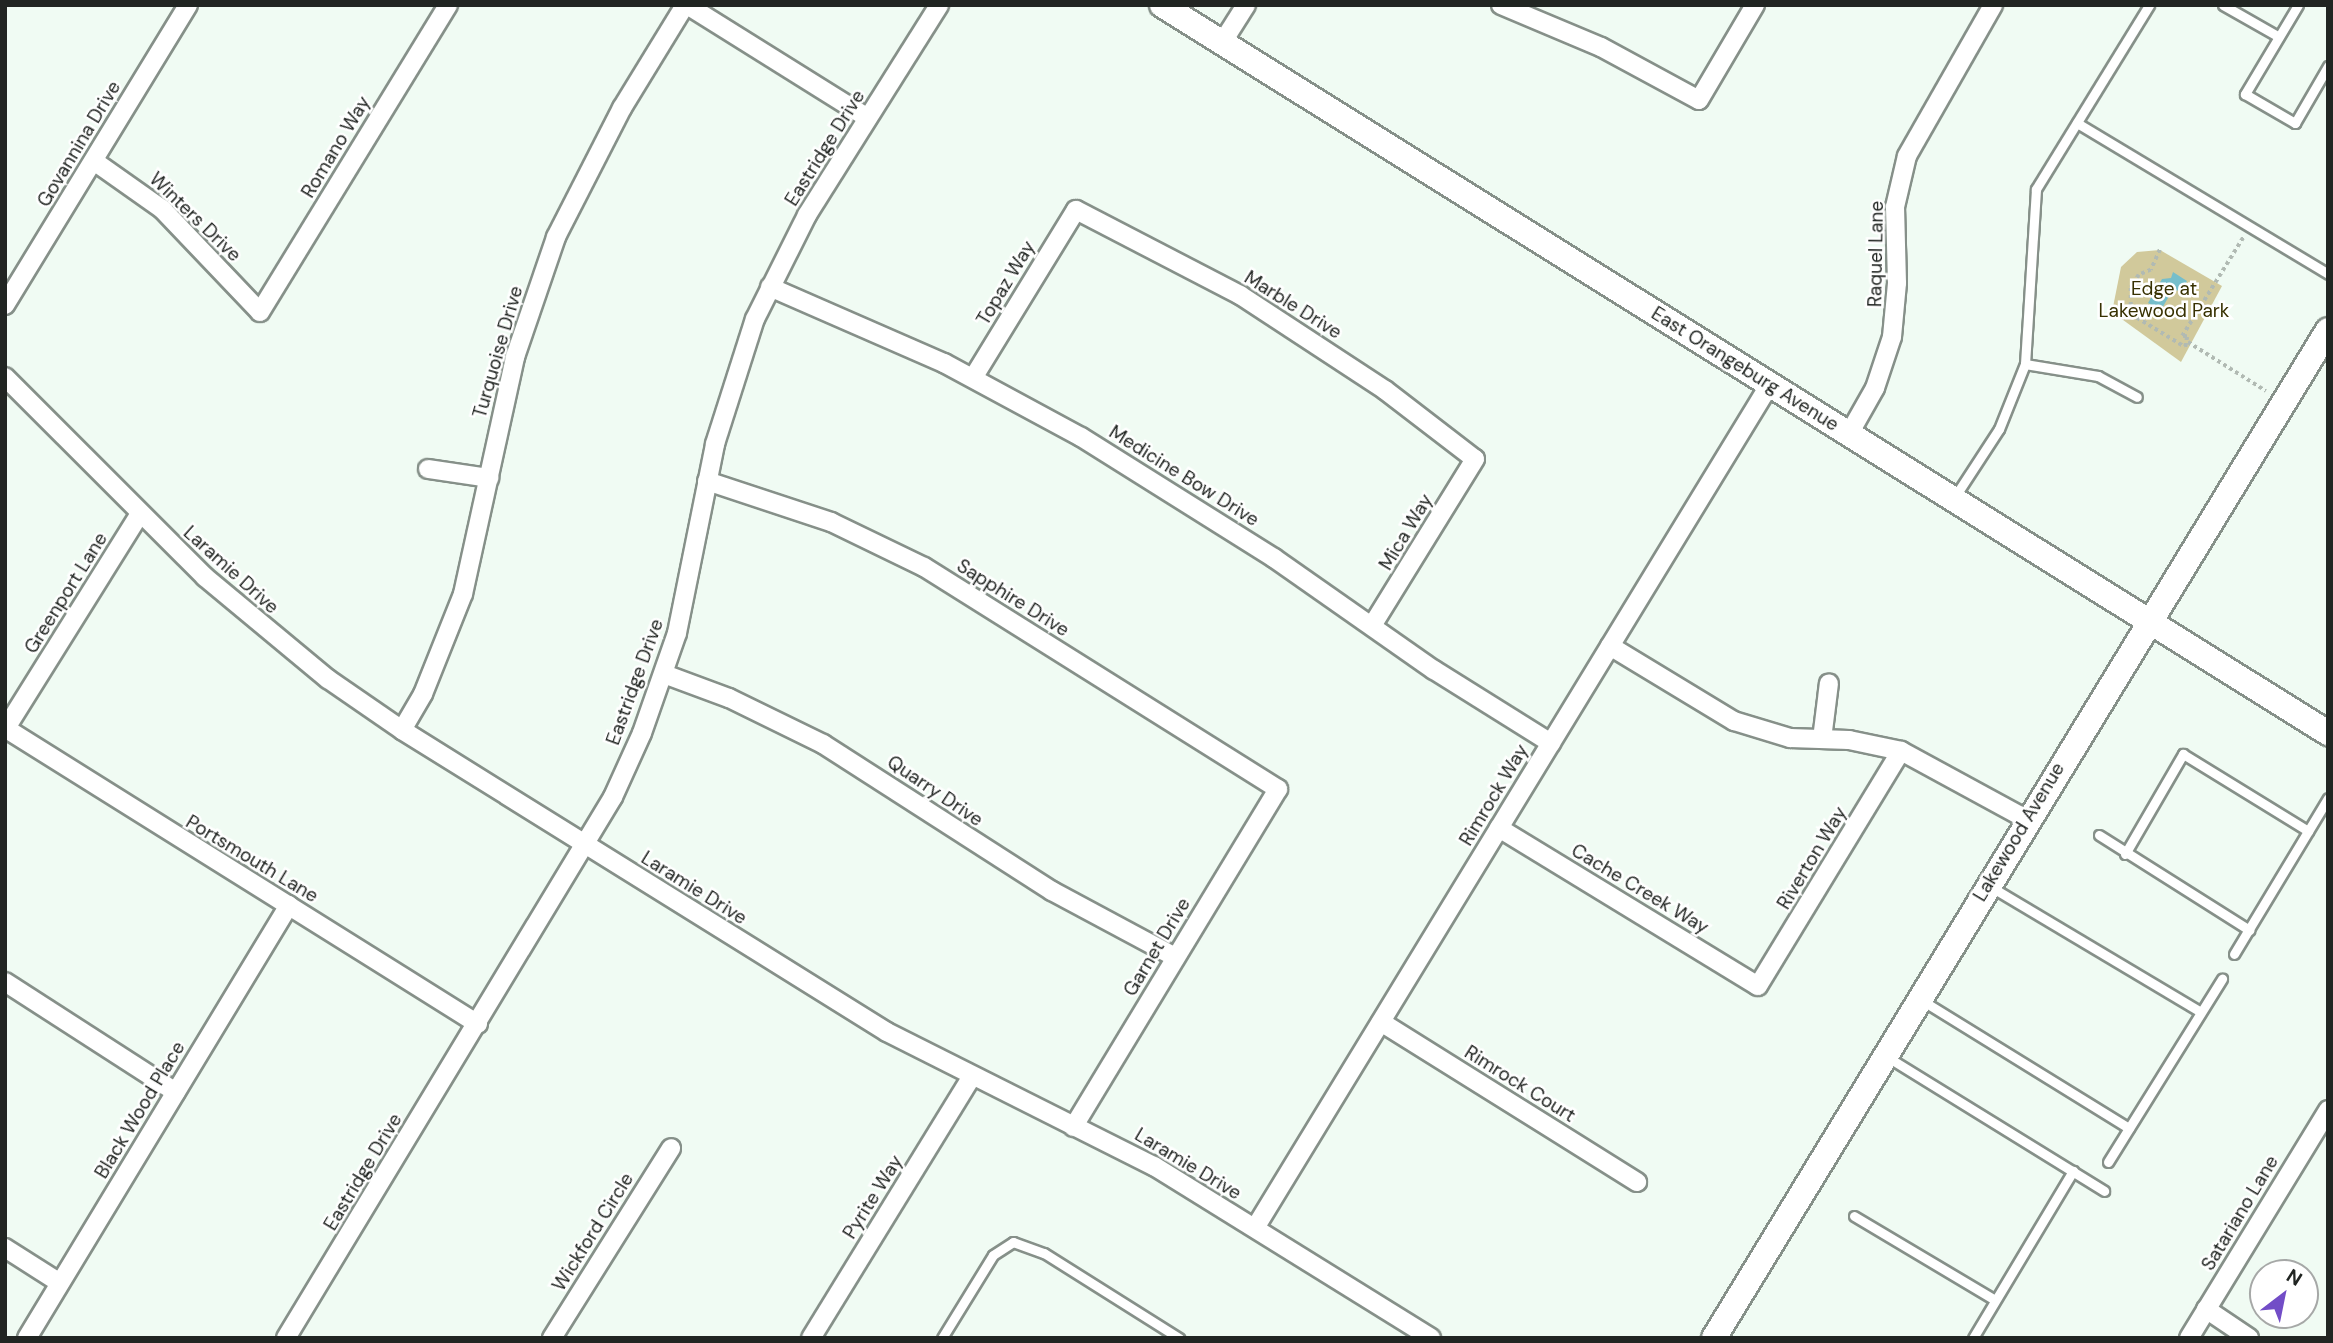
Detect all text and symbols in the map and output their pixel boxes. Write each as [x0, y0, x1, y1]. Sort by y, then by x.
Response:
street label: Govannina Drive [32, 77, 126, 211]
street label: Eastridge Drive [780, 86, 870, 210]
street label: Romano Way [297, 92, 375, 202]
street label: Winters Drive [144, 168, 246, 266]
street label: Raquel Lane [1864, 201, 1888, 307]
street label: Topaz Way [972, 237, 1040, 329]
street label: Marble Drive [1240, 266, 1346, 344]
park label: Edge at Lakewood Park [2099, 278, 2229, 322]
street label: Turquoise Drive [468, 283, 528, 421]
street label: East Orangeburg Avenue [1647, 302, 1843, 436]
street label: Medicine Bow Drive [1105, 421, 1263, 531]
street label: Mica Way [1374, 490, 1438, 574]
street label: Laramie Drive [179, 521, 283, 619]
street label: Greenport Lane [20, 528, 112, 658]
street label: Sapphire Drive [953, 554, 1073, 642]
street label: Eastridge Drive [602, 616, 668, 748]
street label: Rimrock Way [1455, 740, 1533, 850]
street label: Quarry Drive [883, 751, 987, 831]
street label: Lakewood Avenue [1969, 758, 2069, 906]
street label: Riverton Way [1772, 803, 1852, 913]
street label: Portsmouth Lane [182, 811, 322, 907]
street label: Cache Creek Way [1567, 839, 1713, 939]
street label: Laramie Drive [637, 847, 751, 929]
street label: Garnet Drive [1119, 894, 1195, 1000]
street label: Black Wood Place [90, 1037, 190, 1183]
street label: Rimrock Court [1460, 1041, 1580, 1127]
street label: Eastridge Drive [319, 1109, 407, 1235]
street label: Laramie Drive [1131, 1123, 1245, 1205]
street label: Pyrite Way [838, 1151, 908, 1243]
street label: Satariano Lane [2197, 1151, 2283, 1275]
street label: Wickford Circle [548, 1169, 638, 1295]
north arrow [2249, 1259, 2319, 1329]
text: N [2282, 1263, 2307, 1292]

